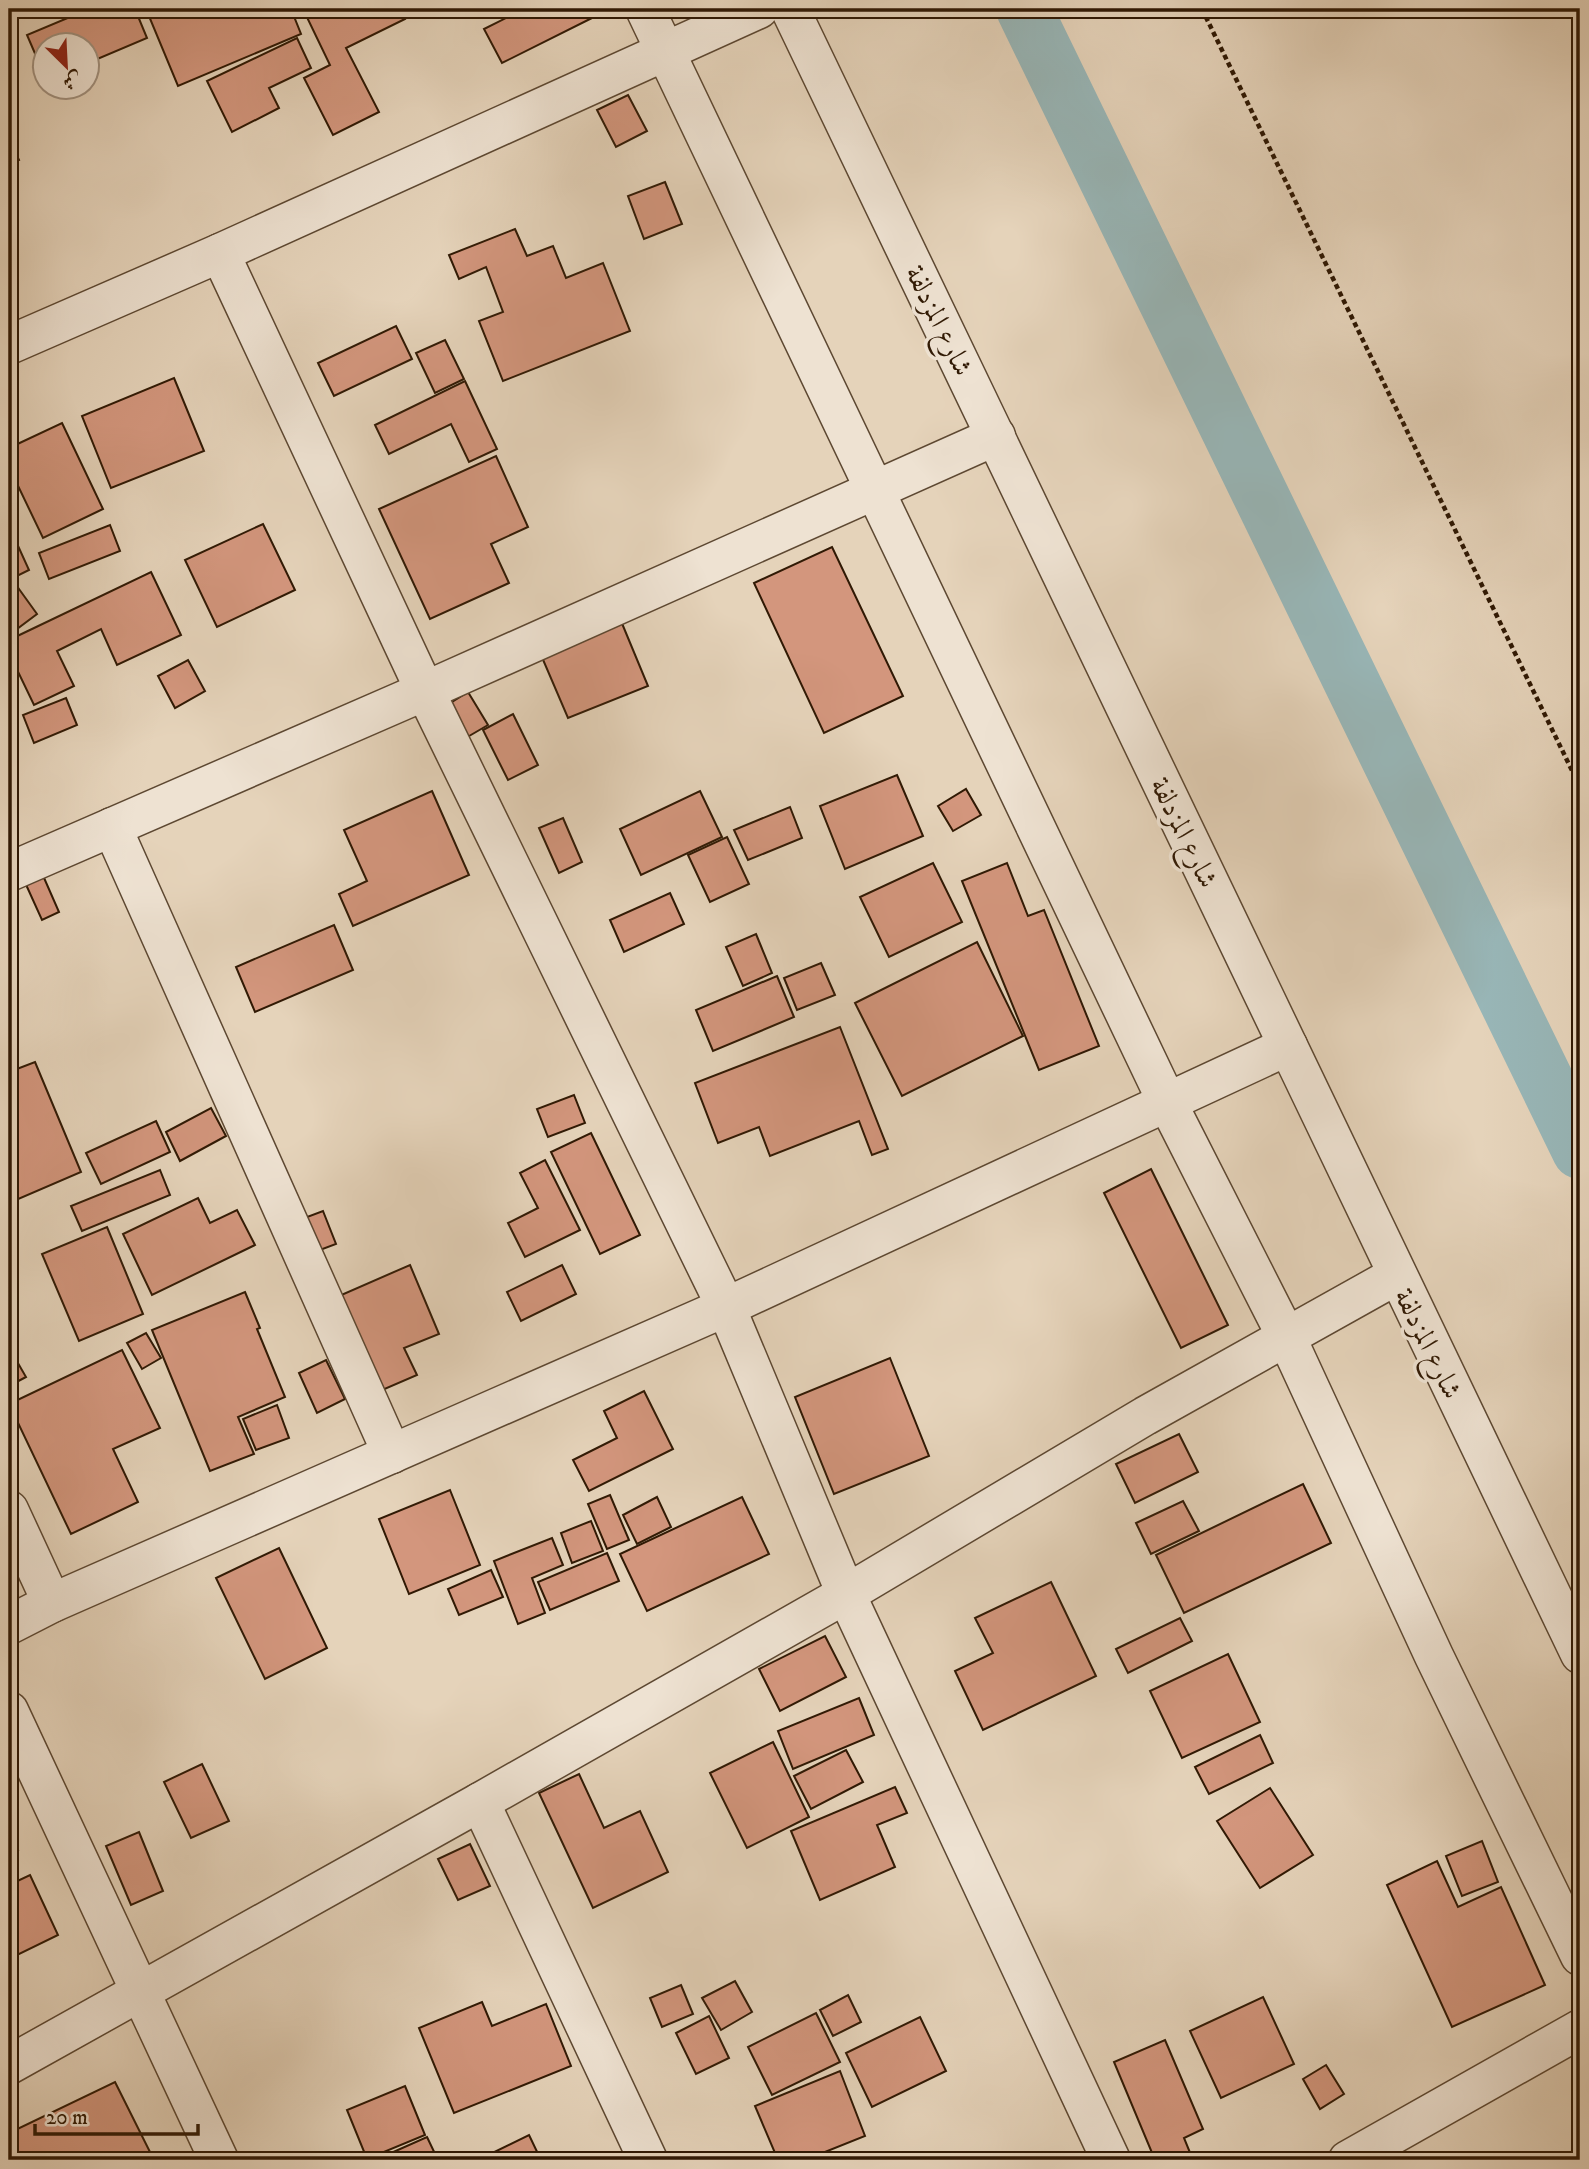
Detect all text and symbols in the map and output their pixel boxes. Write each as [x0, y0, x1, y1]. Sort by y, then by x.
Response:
north arrow [32, 32, 102, 102]
text: ش [59, 66, 86, 95]
street label: شارع المزدلفة [892, 260, 980, 384]
street label: شارع المزدلفة [1137, 772, 1225, 896]
street label: شارع المزدلفة [1381, 1283, 1469, 1407]
scale bar [35, 2092, 198, 2136]
text: 20 m [46, 2105, 88, 2131]

